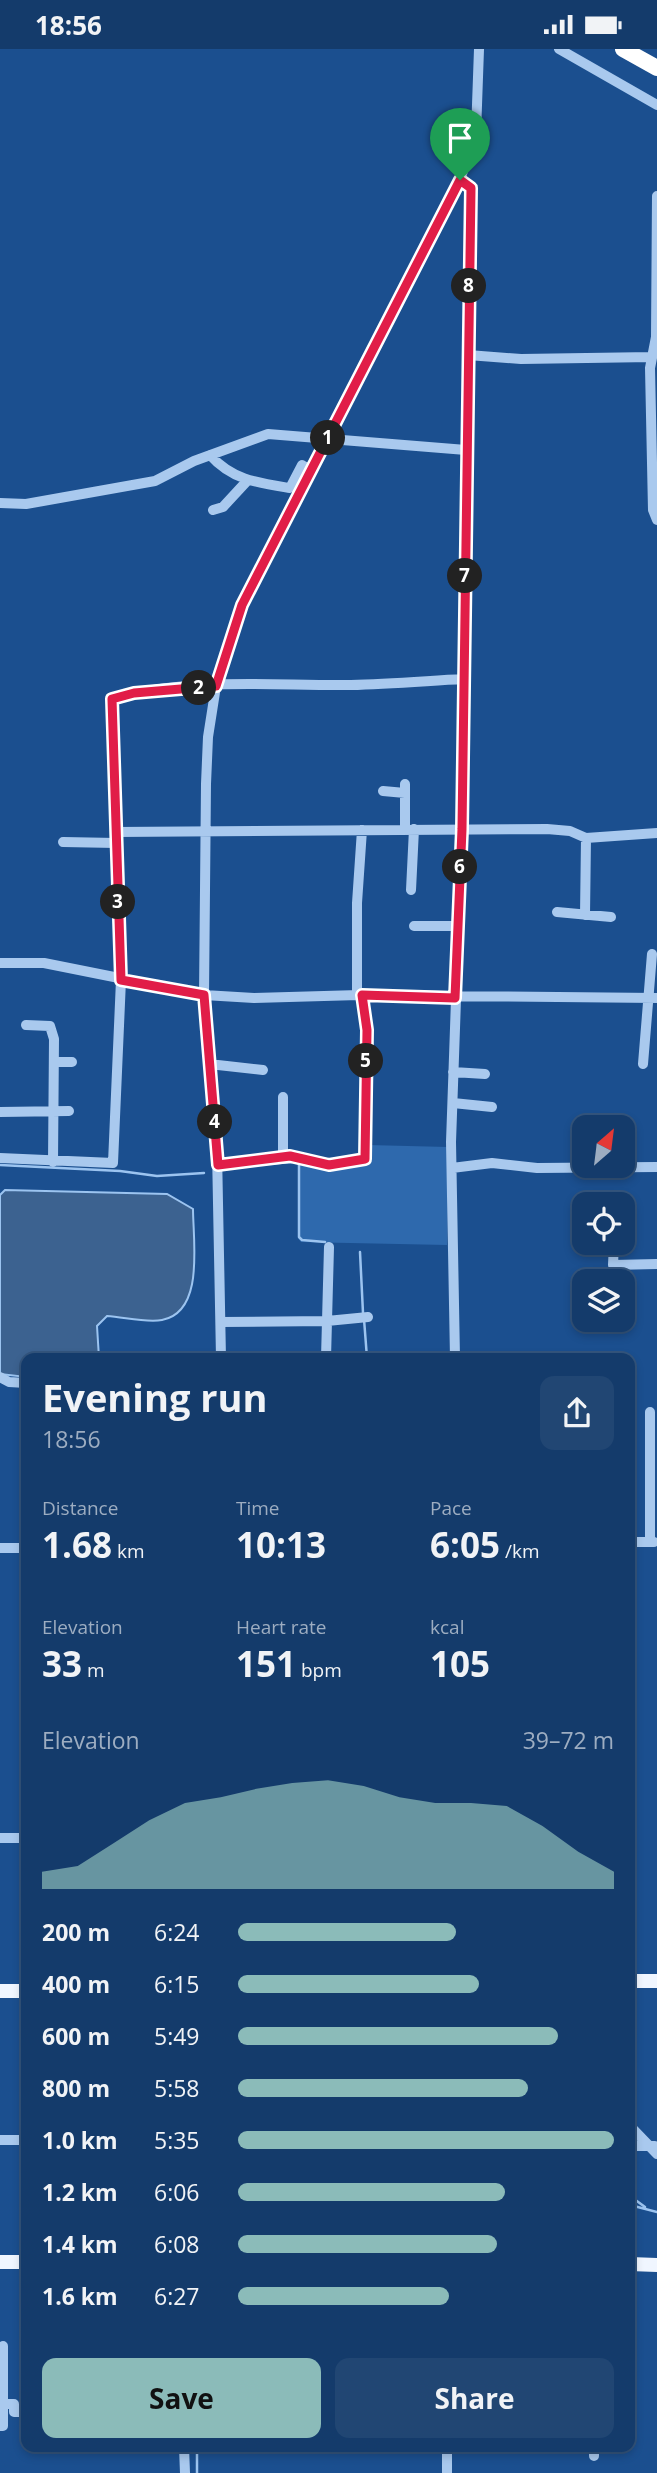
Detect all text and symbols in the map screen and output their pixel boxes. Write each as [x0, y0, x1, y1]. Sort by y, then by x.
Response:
text: 18:56 [35, 7, 102, 43]
pin [430, 108, 490, 180]
icon: arrive [441, 119, 479, 157]
pin: 8 [452, 268, 486, 303]
text: 8 [463, 272, 474, 298]
pin: 1 [310, 421, 346, 455]
text: 1 [322, 424, 333, 450]
pin: 7 [448, 559, 482, 593]
text: 7 [459, 562, 470, 588]
pin: 2 [182, 671, 216, 705]
text: 2 [193, 674, 204, 700]
pin: 6 [442, 849, 477, 885]
text: 6 [454, 853, 465, 879]
pin: 3 [100, 885, 136, 919]
text: 3 [112, 888, 123, 914]
pin: 5 [348, 1044, 384, 1079]
text: 5 [360, 1047, 371, 1073]
pin: 4 [198, 1105, 232, 1139]
text: 4 [209, 1108, 220, 1134]
north arrow [572, 1115, 635, 1178]
map controls [572, 1115, 635, 1332]
button: locate [572, 1192, 635, 1255]
button: layers [572, 1269, 635, 1332]
text: Evening run [42, 1371, 267, 1423]
button: share [540, 1376, 614, 1450]
text: 18:56 [42, 1423, 101, 1455]
text: Distance [42, 1495, 118, 1521]
text: Time [236, 1495, 280, 1521]
text: Pace [430, 1495, 472, 1521]
text: 1.68 [42, 1521, 112, 1568]
text: 10:13 [236, 1521, 326, 1568]
text: 6:05 [430, 1521, 500, 1568]
text: km [112, 1538, 145, 1564]
text: /km [500, 1538, 540, 1564]
text: Elevation [42, 1614, 123, 1640]
text: Heart rate [236, 1614, 326, 1640]
text: kcal [430, 1614, 464, 1640]
text: 33 [42, 1640, 82, 1687]
text: 151 [236, 1640, 296, 1687]
text: 105 [430, 1640, 490, 1687]
text: m [82, 1657, 105, 1683]
text: bpm [296, 1657, 342, 1683]
text: Elevation [42, 1724, 140, 1756]
text: 39–72 m [523, 1724, 614, 1756]
text: 200 m [42, 1916, 110, 1948]
text: 6:24 [154, 1916, 200, 1948]
text: 400 m [42, 1968, 110, 2000]
text: 6:15 [154, 1968, 200, 2000]
text: 600 m [42, 2020, 110, 2052]
text: 5:49 [154, 2020, 200, 2052]
text: 800 m [42, 2072, 110, 2104]
text: 5:58 [154, 2072, 200, 2104]
text: 1.0 km [42, 2124, 118, 2156]
text: 5:35 [154, 2124, 200, 2156]
text: 1.2 km [42, 2176, 118, 2208]
text: 6:06 [154, 2176, 200, 2208]
text: 1.4 km [42, 2228, 118, 2260]
text: 6:08 [154, 2228, 200, 2260]
text: 1.6 km [42, 2280, 118, 2312]
text: 6:27 [154, 2280, 200, 2312]
button: Save [42, 2358, 321, 2438]
button: Share [335, 2358, 614, 2438]

